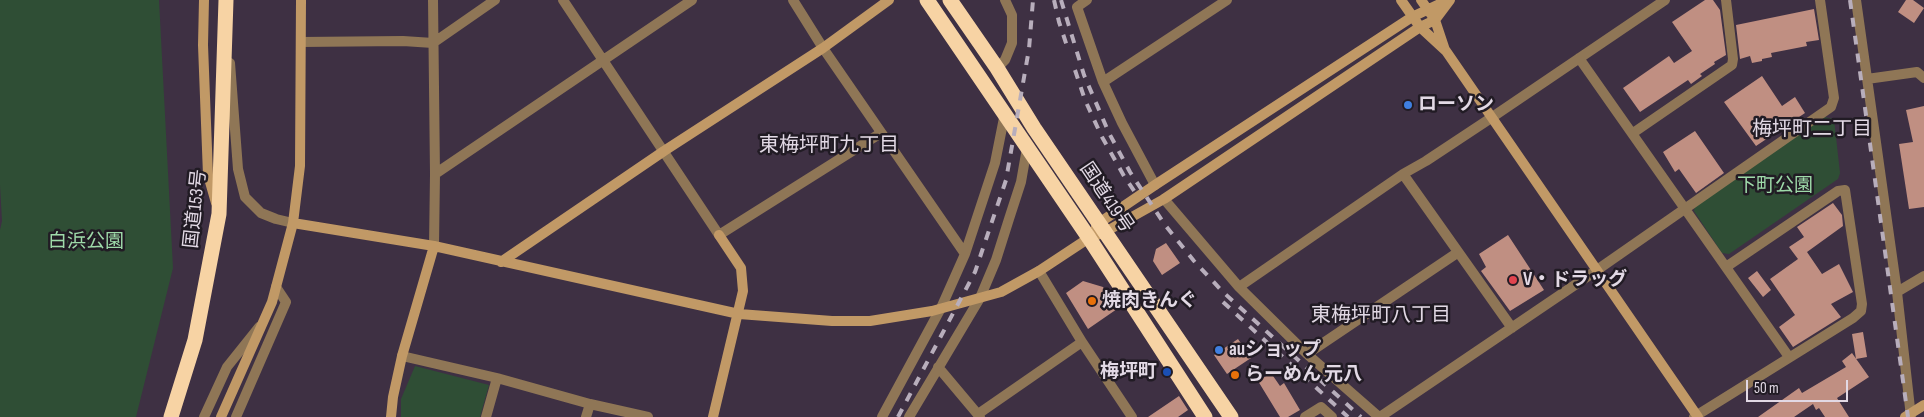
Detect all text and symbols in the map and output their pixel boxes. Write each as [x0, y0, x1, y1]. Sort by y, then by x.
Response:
place label: ローソン [1418, 94, 1494, 116]
marker: ローソン [1402, 99, 1414, 111]
district label: 梅坪町二丁目 [1752, 118, 1872, 142]
district label: 東梅坪町九丁目 [759, 134, 899, 158]
street label: 国道419号 [1074, 158, 1138, 238]
street label: 国道153号 [181, 168, 211, 250]
park label: 下町公園 [1737, 175, 1813, 197]
park label: 白浜公園 [48, 231, 124, 253]
place label: V・ドラッグ [1523, 269, 1627, 291]
marker: V・ドラッグ [1507, 274, 1519, 286]
place label: 焼肉きんぐ [1102, 290, 1197, 312]
marker: 焼肉きんぐ [1086, 295, 1098, 307]
district label: 東梅坪町八丁目 [1311, 304, 1451, 328]
place label: auショップ [1229, 339, 1321, 361]
marker: auショップ [1213, 344, 1225, 356]
place label: 梅坪町 [1100, 361, 1157, 383]
place label: らーめん 元八 [1245, 364, 1362, 386]
marker: 梅坪町 [1161, 366, 1173, 378]
marker: らーめん 元八 [1229, 369, 1241, 381]
scale bar [1749, 370, 1852, 402]
text: 50 m [1754, 379, 1779, 398]

